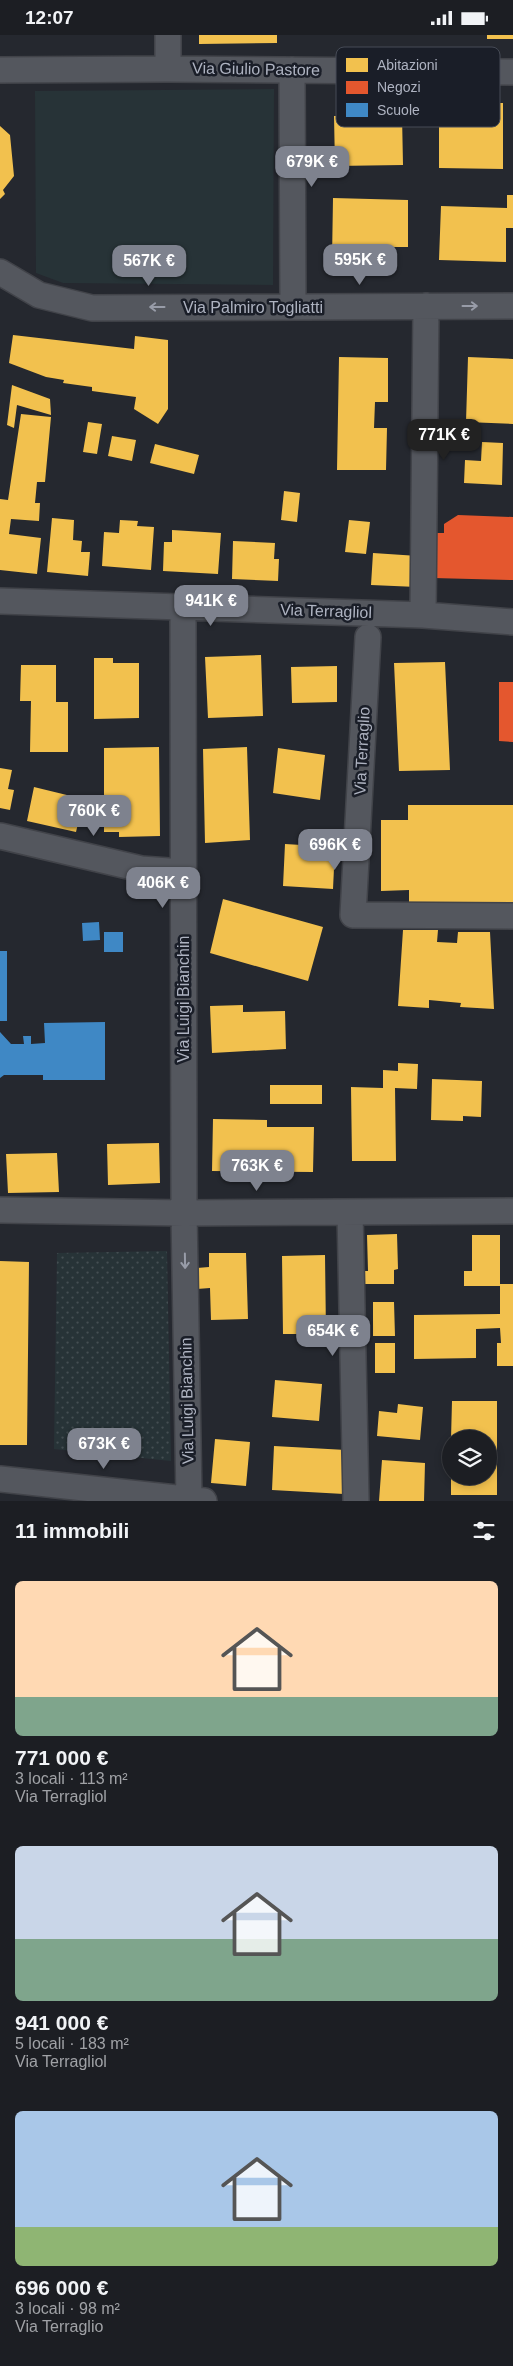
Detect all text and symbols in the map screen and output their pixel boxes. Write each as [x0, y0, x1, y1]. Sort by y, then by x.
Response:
text: 12:07 [25, 7, 74, 28]
legend [336, 47, 500, 127]
text: Abitazioni [377, 57, 438, 73]
street label: Via Giulio Pastore [192, 59, 320, 79]
text: Negozi [377, 79, 421, 95]
text: Scuole [377, 102, 420, 118]
pin: 679K € [271, 145, 353, 188]
text: 679K € [286, 153, 338, 170]
pin: 595K € [319, 243, 401, 286]
pin: 567K € [108, 245, 190, 287]
text: 595K € [334, 251, 386, 268]
text: 567K € [123, 252, 175, 269]
street label: Via Palmiro Togliatti [183, 299, 323, 316]
one-way arrow [461, 301, 477, 311]
one-way arrow [149, 302, 165, 312]
pin: 771K € [403, 419, 485, 461]
text: 771K € [418, 426, 470, 443]
pin: 941K € [170, 585, 252, 627]
text: 941K € [185, 592, 237, 609]
street label: Via Terragliol [280, 601, 372, 621]
street label: Via Terraglio [351, 706, 373, 796]
pin: 760K € [53, 795, 135, 837]
text: 760K € [68, 802, 120, 819]
pin: 696K € [294, 829, 376, 871]
text: 696K € [309, 836, 361, 853]
pin: 406K € [122, 867, 204, 909]
text: 406K € [137, 874, 189, 891]
street label: Via Luigi Bianchin [175, 936, 192, 1062]
pin: 763K € [216, 1149, 298, 1192]
text: 763K € [231, 1157, 283, 1174]
one-way arrow [180, 1253, 189, 1269]
pin: 654K € [292, 1315, 374, 1357]
text: 654K € [307, 1322, 359, 1339]
street label: Via Luigi Bianchin [177, 1337, 197, 1465]
pin: 673K € [63, 1427, 145, 1470]
map controls [442, 1430, 497, 1485]
button: layers [442, 1430, 497, 1485]
text: 673K € [78, 1435, 130, 1452]
icon: filters [470, 1517, 498, 1545]
text: 11 immobili [15, 1519, 129, 1542]
icon: home [212, 1614, 302, 1704]
text: 771 000 € [15, 1746, 108, 1769]
text: 3 locali · 113 m² [15, 1770, 128, 1787]
text: Via Terragliol [15, 1788, 107, 1805]
icon: home [212, 1879, 302, 1969]
text: 941 000 € [15, 2011, 108, 2034]
text: 5 locali · 183 m² [15, 2035, 129, 2052]
text: Via Terragliol [15, 2053, 107, 2070]
icon: home [212, 2144, 302, 2234]
text: 696 000 € [15, 2276, 108, 2299]
text: 3 locali · 98 m² [15, 2300, 120, 2317]
text: Via Terraglio [15, 2318, 103, 2335]

